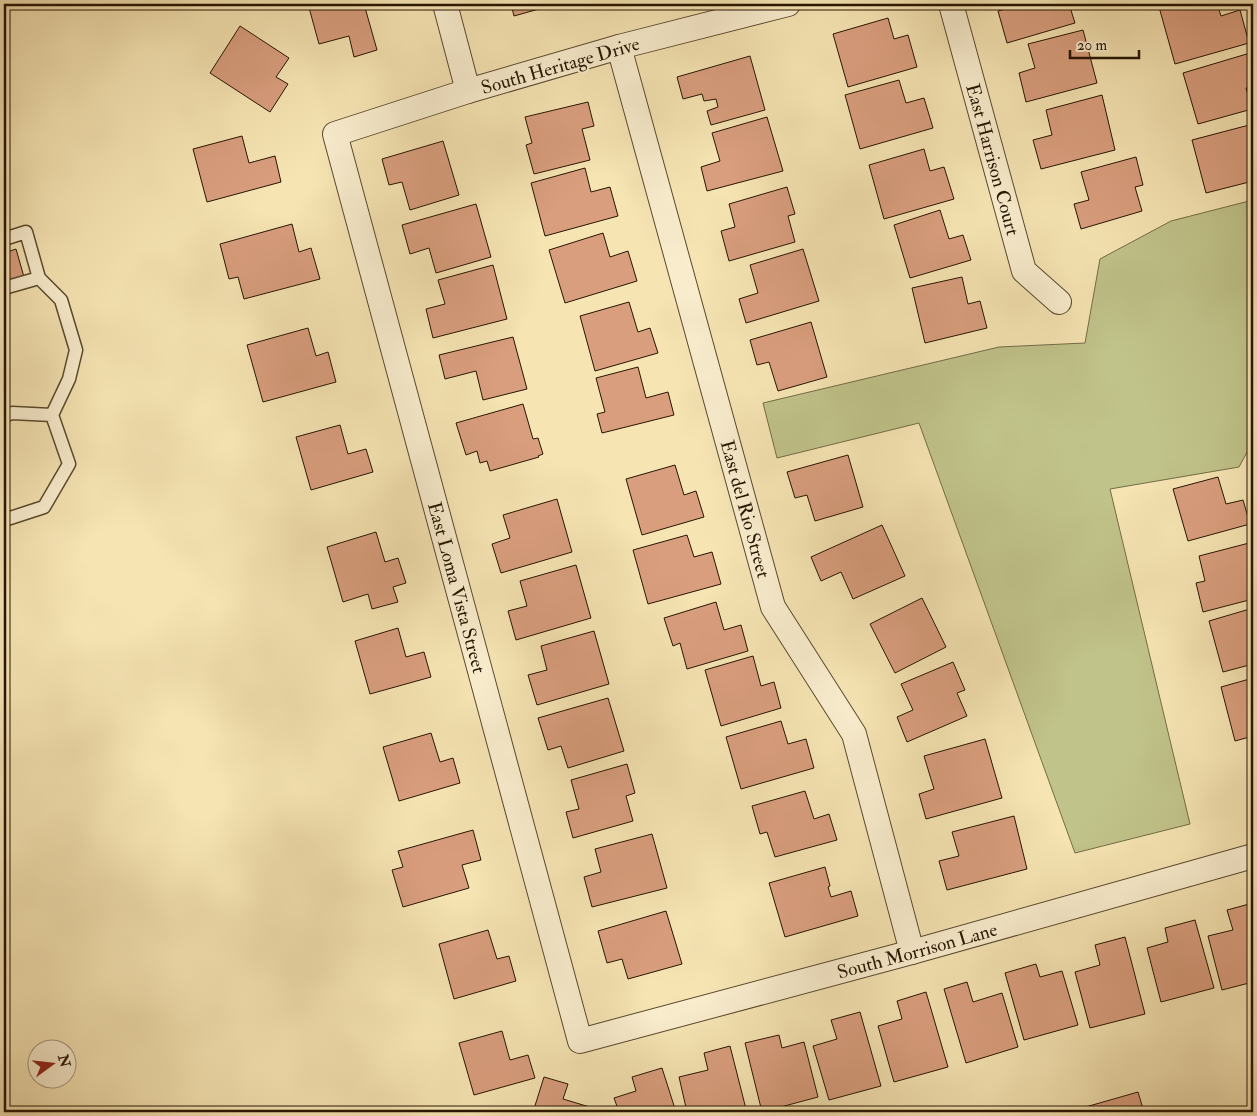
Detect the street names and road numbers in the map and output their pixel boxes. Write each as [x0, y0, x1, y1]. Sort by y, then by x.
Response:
street label: South Heritage Drive [478, 32, 642, 100]
street label: East Harrison Court [960, 81, 1025, 238]
street label: East del Rio Street [715, 437, 775, 581]
street label: East Loma Vista Street [422, 499, 491, 676]
street label: South Morrison Lane [835, 918, 1000, 985]

